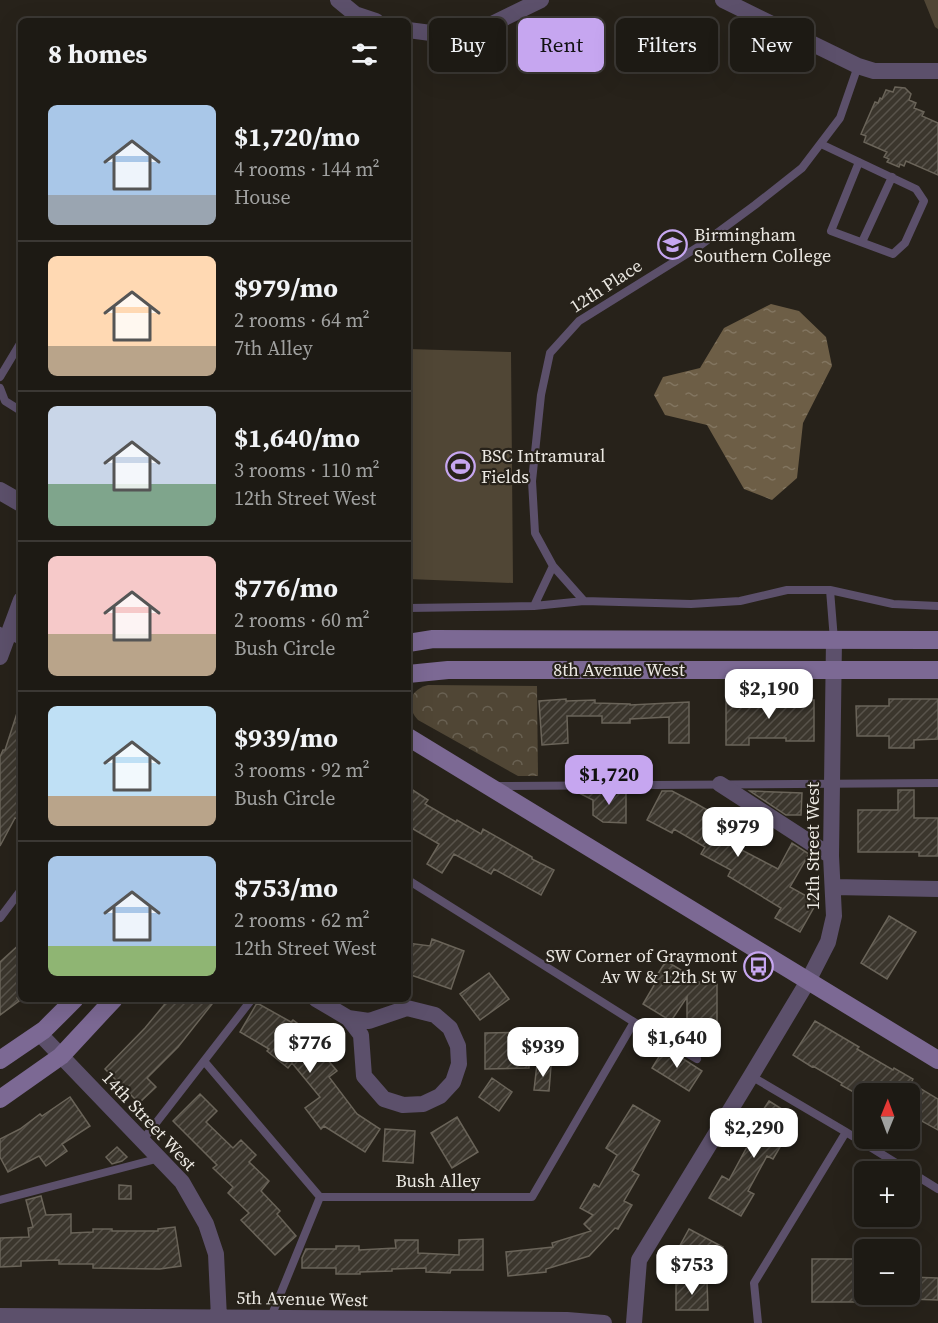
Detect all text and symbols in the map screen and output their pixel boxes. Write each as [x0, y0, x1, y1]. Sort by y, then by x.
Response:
chip: Buy [429, 18, 506, 72]
chip: Rent [518, 18, 604, 72]
chip: Filters [616, 18, 718, 72]
chip: New [730, 18, 814, 72]
text: 8 homes [48, 36, 147, 72]
icon: filters [348, 38, 381, 71]
text: $1,720/mo [234, 119, 360, 155]
icon: home [96, 129, 168, 201]
text: 4 rooms · 144 m² [234, 155, 380, 183]
text: House [234, 183, 291, 211]
place label: Birmingham Southern College [694, 222, 831, 268]
school or university icon: Birmingham Southern College [657, 229, 689, 261]
street label: 12th Place [565, 253, 647, 318]
text: $979/mo [234, 270, 338, 306]
icon: home [96, 280, 168, 352]
text: 2 rooms · 64 m² [234, 306, 370, 334]
text: 7th Alley [234, 334, 313, 362]
text: $1,640/mo [234, 420, 360, 456]
icon: home [96, 430, 168, 502]
place label: BSC Intramural Fields [481, 443, 606, 489]
sports icon: BSC Intramural Fields [444, 450, 476, 482]
text: 3 rooms · 110 m² [234, 456, 380, 484]
text: 12th Street West [234, 484, 376, 512]
text: $776/mo [234, 570, 338, 606]
icon: home [96, 580, 168, 652]
text: 2 rooms · 60 m² [234, 606, 370, 634]
text: Bush Circle [234, 634, 336, 662]
street label: 8th Avenue West [553, 657, 685, 682]
pin: $2,190 [720, 669, 818, 720]
text: $2,190 [739, 674, 799, 702]
text: $939/mo [234, 720, 338, 756]
icon: home [96, 730, 168, 802]
pin: $1,720 [560, 755, 658, 806]
text: 3 rooms · 92 m² [234, 756, 370, 784]
text: $1,720 [579, 760, 639, 788]
street label: 12th Street West [800, 782, 825, 910]
text: Bush Circle [234, 784, 336, 812]
pin: $979 [702, 807, 774, 858]
text: $979 [716, 812, 760, 840]
text: $753/mo [234, 870, 338, 906]
icon: home [96, 880, 168, 952]
text: 2 rooms · 62 m² [234, 906, 370, 934]
text: 12th Street West [234, 934, 376, 962]
place label: SW Corner of Graymont Av W & 12th St W [546, 943, 738, 989]
bus stop icon: SW Corner of Graymont Av W & 12th St W [742, 950, 774, 982]
pin: $1,640 [628, 1018, 726, 1069]
pin: $776 [274, 1023, 346, 1074]
text: $1,640 [647, 1023, 707, 1051]
pin: $939 [507, 1027, 579, 1078]
text: $776 [288, 1028, 332, 1056]
text: $939 [521, 1032, 565, 1060]
street label: 14th Street West [97, 1065, 202, 1176]
north arrow [854, 1083, 920, 1149]
map controls [854, 1083, 920, 1305]
pin: $2,290 [705, 1108, 803, 1159]
text: $2,290 [724, 1113, 784, 1141]
button: + [854, 1161, 920, 1227]
street label: Bush Alley [396, 1168, 481, 1193]
button: − [854, 1239, 920, 1305]
pin: $753 [656, 1245, 728, 1296]
text: $753 [670, 1250, 714, 1278]
street label: 5th Avenue West [236, 1285, 368, 1312]

